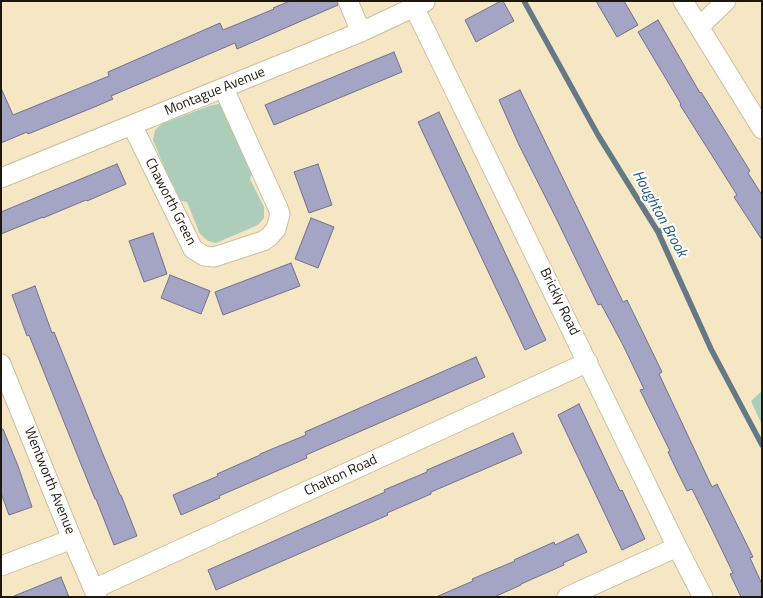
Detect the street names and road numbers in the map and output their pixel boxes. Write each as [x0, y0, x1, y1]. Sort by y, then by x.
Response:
street label: Montague Avenue [162, 64, 268, 120]
street label: Chaworth Green [141, 156, 199, 248]
street label: Brickly Road [536, 266, 582, 338]
street label: Wentworth Avenue [20, 425, 78, 537]
street label: Chalton Road [302, 452, 380, 500]

